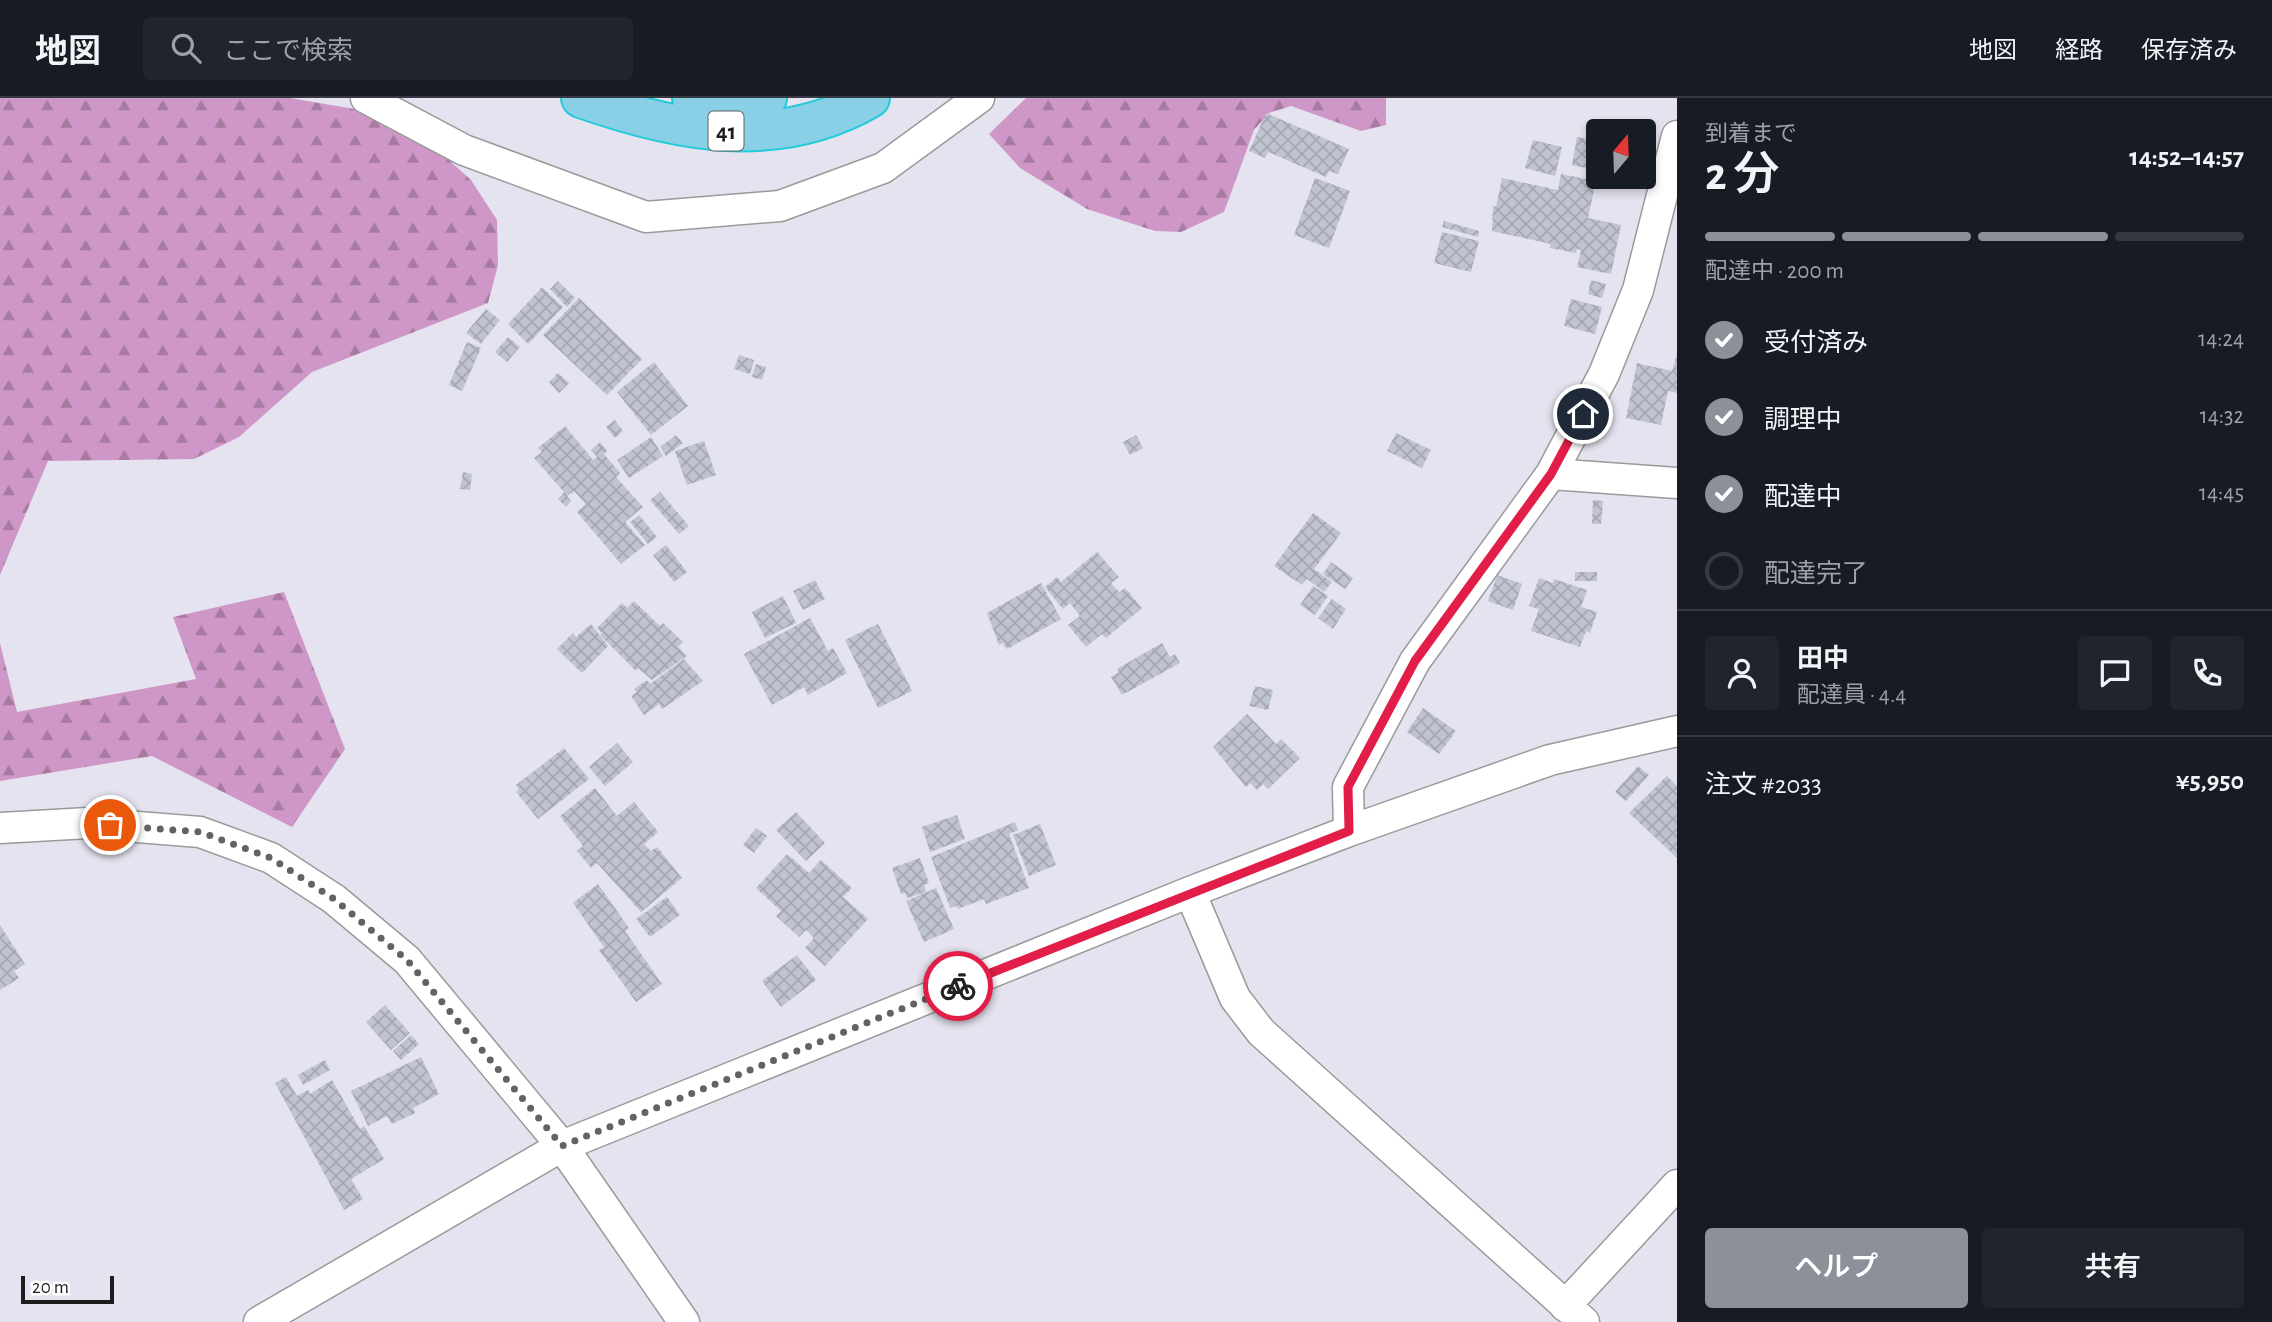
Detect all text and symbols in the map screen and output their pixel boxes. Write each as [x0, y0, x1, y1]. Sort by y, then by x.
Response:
search box [143, 17, 633, 80]
icon: search [167, 29, 205, 67]
text: 地図 [35, 36, 101, 69]
text: ここで検索 [223, 38, 353, 64]
text: 地図 [1969, 39, 2017, 63]
text: 経路 [2055, 39, 2103, 63]
text: 保存済み [2141, 39, 2237, 63]
road number: 41 [708, 112, 744, 150]
north arrow [1586, 119, 1656, 189]
map controls [1586, 119, 1656, 189]
text: 到着まで [1705, 123, 1797, 146]
text: 14:52–14:57 [2129, 144, 2244, 170]
text: 2 分 [1705, 152, 1780, 198]
text: 配達中 · 200 m [1705, 260, 1844, 283]
icon: check [1705, 321, 1743, 359]
text: 14:24 [2198, 328, 2244, 351]
text: 受付済み [1764, 330, 1868, 356]
pin [1553, 384, 1613, 444]
icon: home [1564, 395, 1602, 433]
icon: check [1705, 398, 1743, 436]
text: 14:32 [2200, 405, 2244, 428]
text: 調理中 [1764, 407, 1842, 433]
icon: check [1705, 475, 1743, 513]
text: 14:45 [2199, 482, 2244, 505]
text: 配達中 [1764, 484, 1842, 510]
text: 配達完了 [1764, 561, 1868, 587]
button: person [1705, 636, 1779, 710]
button: chat [2078, 636, 2152, 710]
button: phone [2170, 636, 2244, 710]
text: 田中 [1797, 646, 1849, 672]
text: 配達員 · 4.4 [1797, 684, 1906, 707]
text: ¥5,950 [2176, 768, 2244, 794]
text: 注文 #2033 [1705, 772, 1822, 798]
pin [80, 795, 140, 855]
icon: bag [91, 806, 129, 844]
courier [923, 951, 993, 1021]
icon: bike [939, 967, 977, 1005]
button: ヘルプ [1705, 1228, 1968, 1308]
button: 共有 [1982, 1228, 2244, 1308]
scale bar [21, 1273, 114, 1305]
text: 20 m [32, 1278, 69, 1297]

